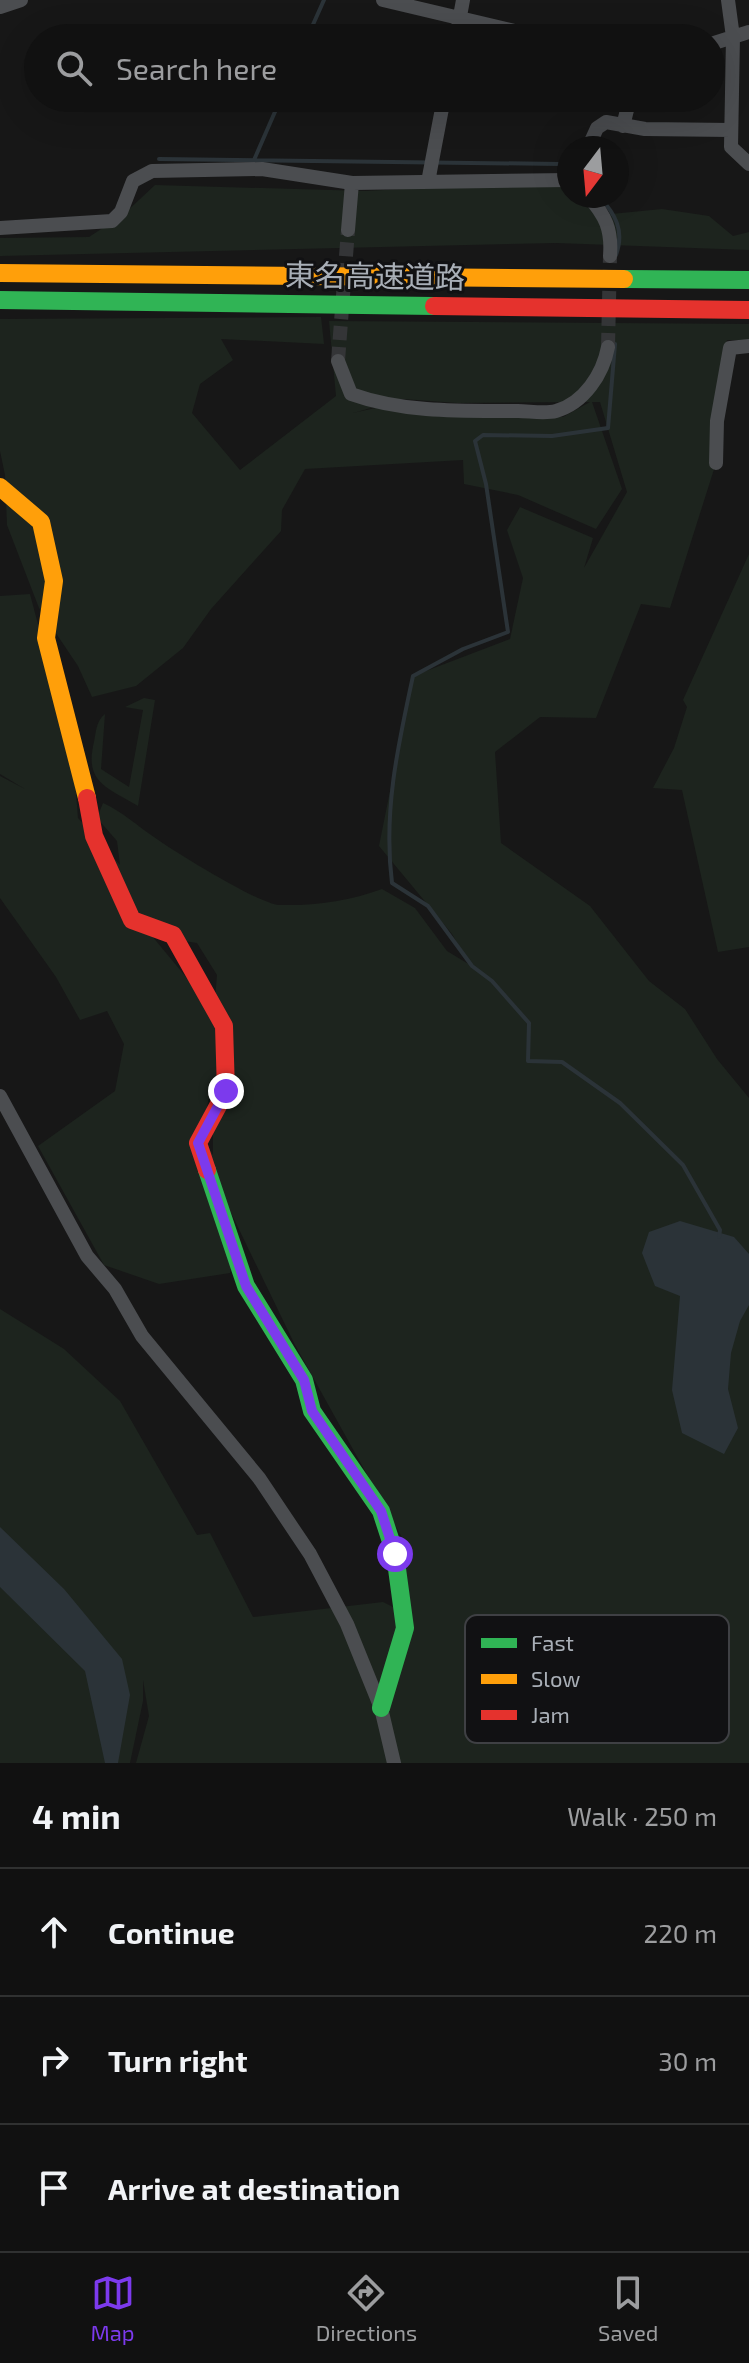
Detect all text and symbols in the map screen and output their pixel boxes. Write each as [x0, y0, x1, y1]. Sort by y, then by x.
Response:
search box [24, 24, 725, 112]
icon: search [52, 46, 96, 90]
text: Search here [116, 50, 277, 86]
north arrow [557, 136, 629, 208]
street label: 東名高速道路 [285, 255, 465, 295]
route end [208, 1073, 244, 1109]
route start [377, 1536, 413, 1572]
legend [465, 1615, 729, 1743]
text: Fast [531, 1629, 574, 1655]
text: Slow [531, 1665, 580, 1691]
text: Jam [531, 1701, 570, 1727]
text: 4 min [32, 1795, 121, 1836]
text: Walk · 250 m [567, 1800, 717, 1831]
icon: ahead [32, 1910, 76, 1954]
text: Continue [108, 1914, 235, 1950]
text: 220 m [644, 1917, 717, 1948]
icon: right [32, 2038, 76, 2082]
text: Turn right [108, 2042, 248, 2078]
text: 30 m [658, 2045, 717, 2076]
icon: arrive [32, 2166, 76, 2210]
text: Arrive at destination [108, 2170, 400, 2206]
tab: Map [91, 2271, 135, 2345]
tab: Directions [316, 2271, 417, 2345]
tab: Saved [598, 2271, 658, 2345]

